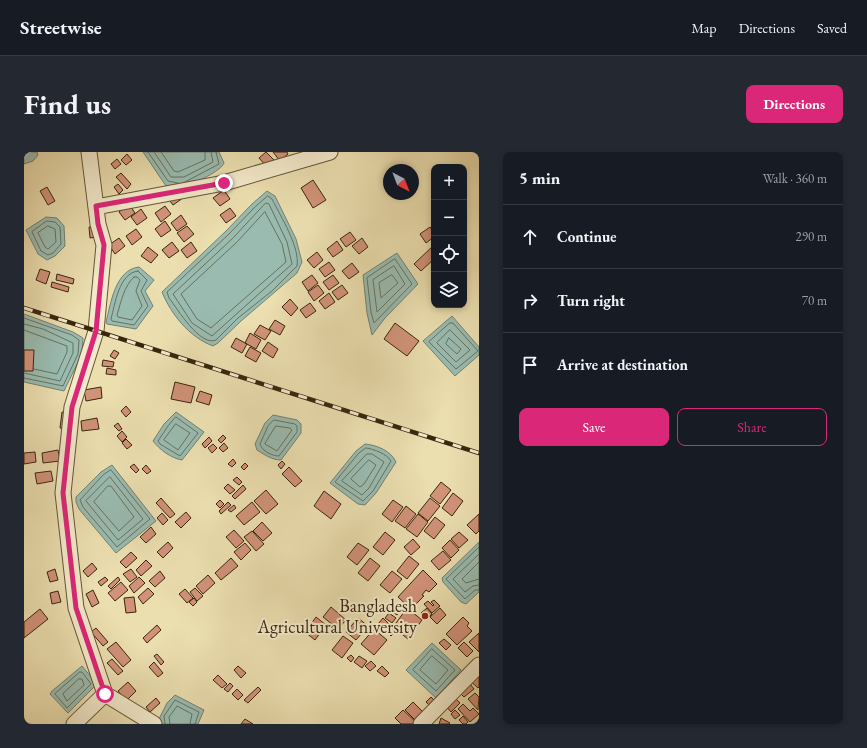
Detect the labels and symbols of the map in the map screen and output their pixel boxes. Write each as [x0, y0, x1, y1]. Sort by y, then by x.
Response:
north arrow [383, 164, 419, 200]
route end [215, 174, 233, 192]
place label: Bangladesh Agricultural University [256, 594, 417, 638]
marker: Bangladesh Agricultural University [420, 611, 430, 621]
route start [96, 685, 114, 703]

